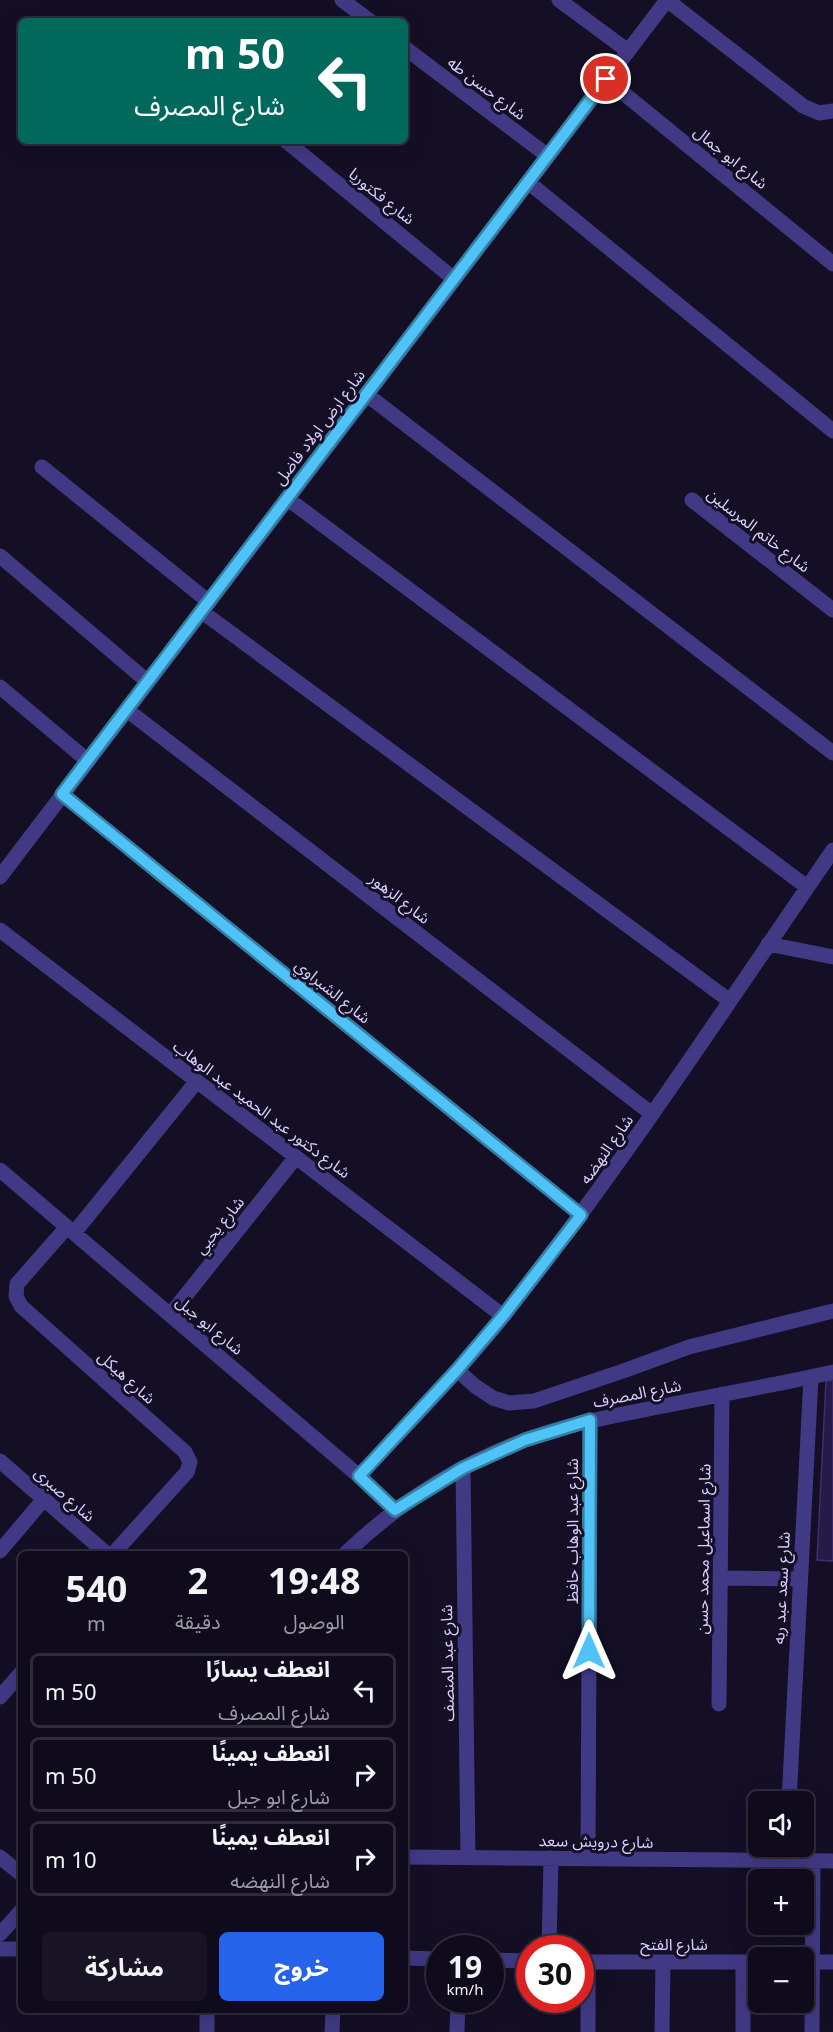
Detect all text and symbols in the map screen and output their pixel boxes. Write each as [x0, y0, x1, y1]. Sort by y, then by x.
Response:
text: 50 m [185, 24, 285, 81]
icon: left [306, 42, 384, 120]
street label: شارع حسن طه [442, 51, 531, 126]
pin [580, 53, 631, 104]
icon: arrive [589, 62, 622, 95]
text: شارع المصرف [134, 86, 285, 123]
street label: شارع ابو جمال [688, 120, 773, 195]
street label: شارع فكتوريا [343, 163, 420, 231]
street label: شارع ارض اولاد فاضل [268, 365, 371, 491]
street label: شارع خاتم المرسلين [702, 483, 815, 579]
street label: شارع الزهور [363, 867, 435, 930]
street label: شارع الشبراوي [289, 954, 375, 1030]
street label: شارع دكتور عبد الحميد عبد الوهاب [168, 1035, 355, 1185]
street label: شارع النهضه [574, 1110, 640, 1189]
street label: شارع يحيي [189, 1192, 251, 1260]
street label: شارع ابو جبل [170, 1290, 248, 1361]
street label: شارع هيكل [92, 1345, 160, 1410]
street label: شارع المصرف [591, 1374, 683, 1414]
street label: شارع عبد الوهاب حافظ [561, 1458, 585, 1604]
street label: شارع صبرى [29, 1461, 100, 1528]
street label: شارع اسماعيل محمد حسن [691, 1463, 717, 1635]
street label: شارع سعد عبد ربه [767, 1531, 797, 1645]
text: 2 [187, 1556, 208, 1605]
text: 19:48 [268, 1556, 360, 1605]
text: 540 [66, 1564, 127, 1613]
street label: شارع عبد المنصف [435, 1604, 461, 1722]
text: دقيقة [175, 1608, 220, 1635]
text: الوصول [284, 1608, 345, 1635]
text: m [87, 1610, 106, 1637]
position arrow [557, 1619, 621, 1683]
text: انعطف يسارًا [206, 1653, 330, 1683]
icon: left [348, 1674, 381, 1707]
text: 50 m [45, 1676, 96, 1706]
text: شارع المصرف [218, 1699, 330, 1726]
text: انعطف يمينًا [212, 1737, 330, 1767]
icon: right [348, 1758, 381, 1791]
text: 50 m [45, 1760, 96, 1790]
text: شارع ابو جبل [228, 1783, 330, 1810]
map controls [748, 1791, 814, 2013]
button: sound [748, 1791, 814, 1857]
text: انعطف يمينًا [212, 1821, 330, 1851]
street label: شارع درويش سعد [538, 1829, 654, 1855]
icon: right [348, 1842, 381, 1875]
text: 10 m [45, 1844, 96, 1874]
text: شارع النهضه [230, 1867, 330, 1894]
button: + [748, 1869, 814, 1935]
button: مشاركة [42, 1932, 207, 2001]
button: خروج [219, 1932, 384, 2001]
street label: شارع الفتح [640, 1933, 708, 1957]
speed limit sign: 30 [516, 1935, 594, 2013]
text: 19 [448, 1946, 482, 1987]
button: − [748, 1947, 814, 2013]
text: km/h [447, 1979, 483, 1999]

